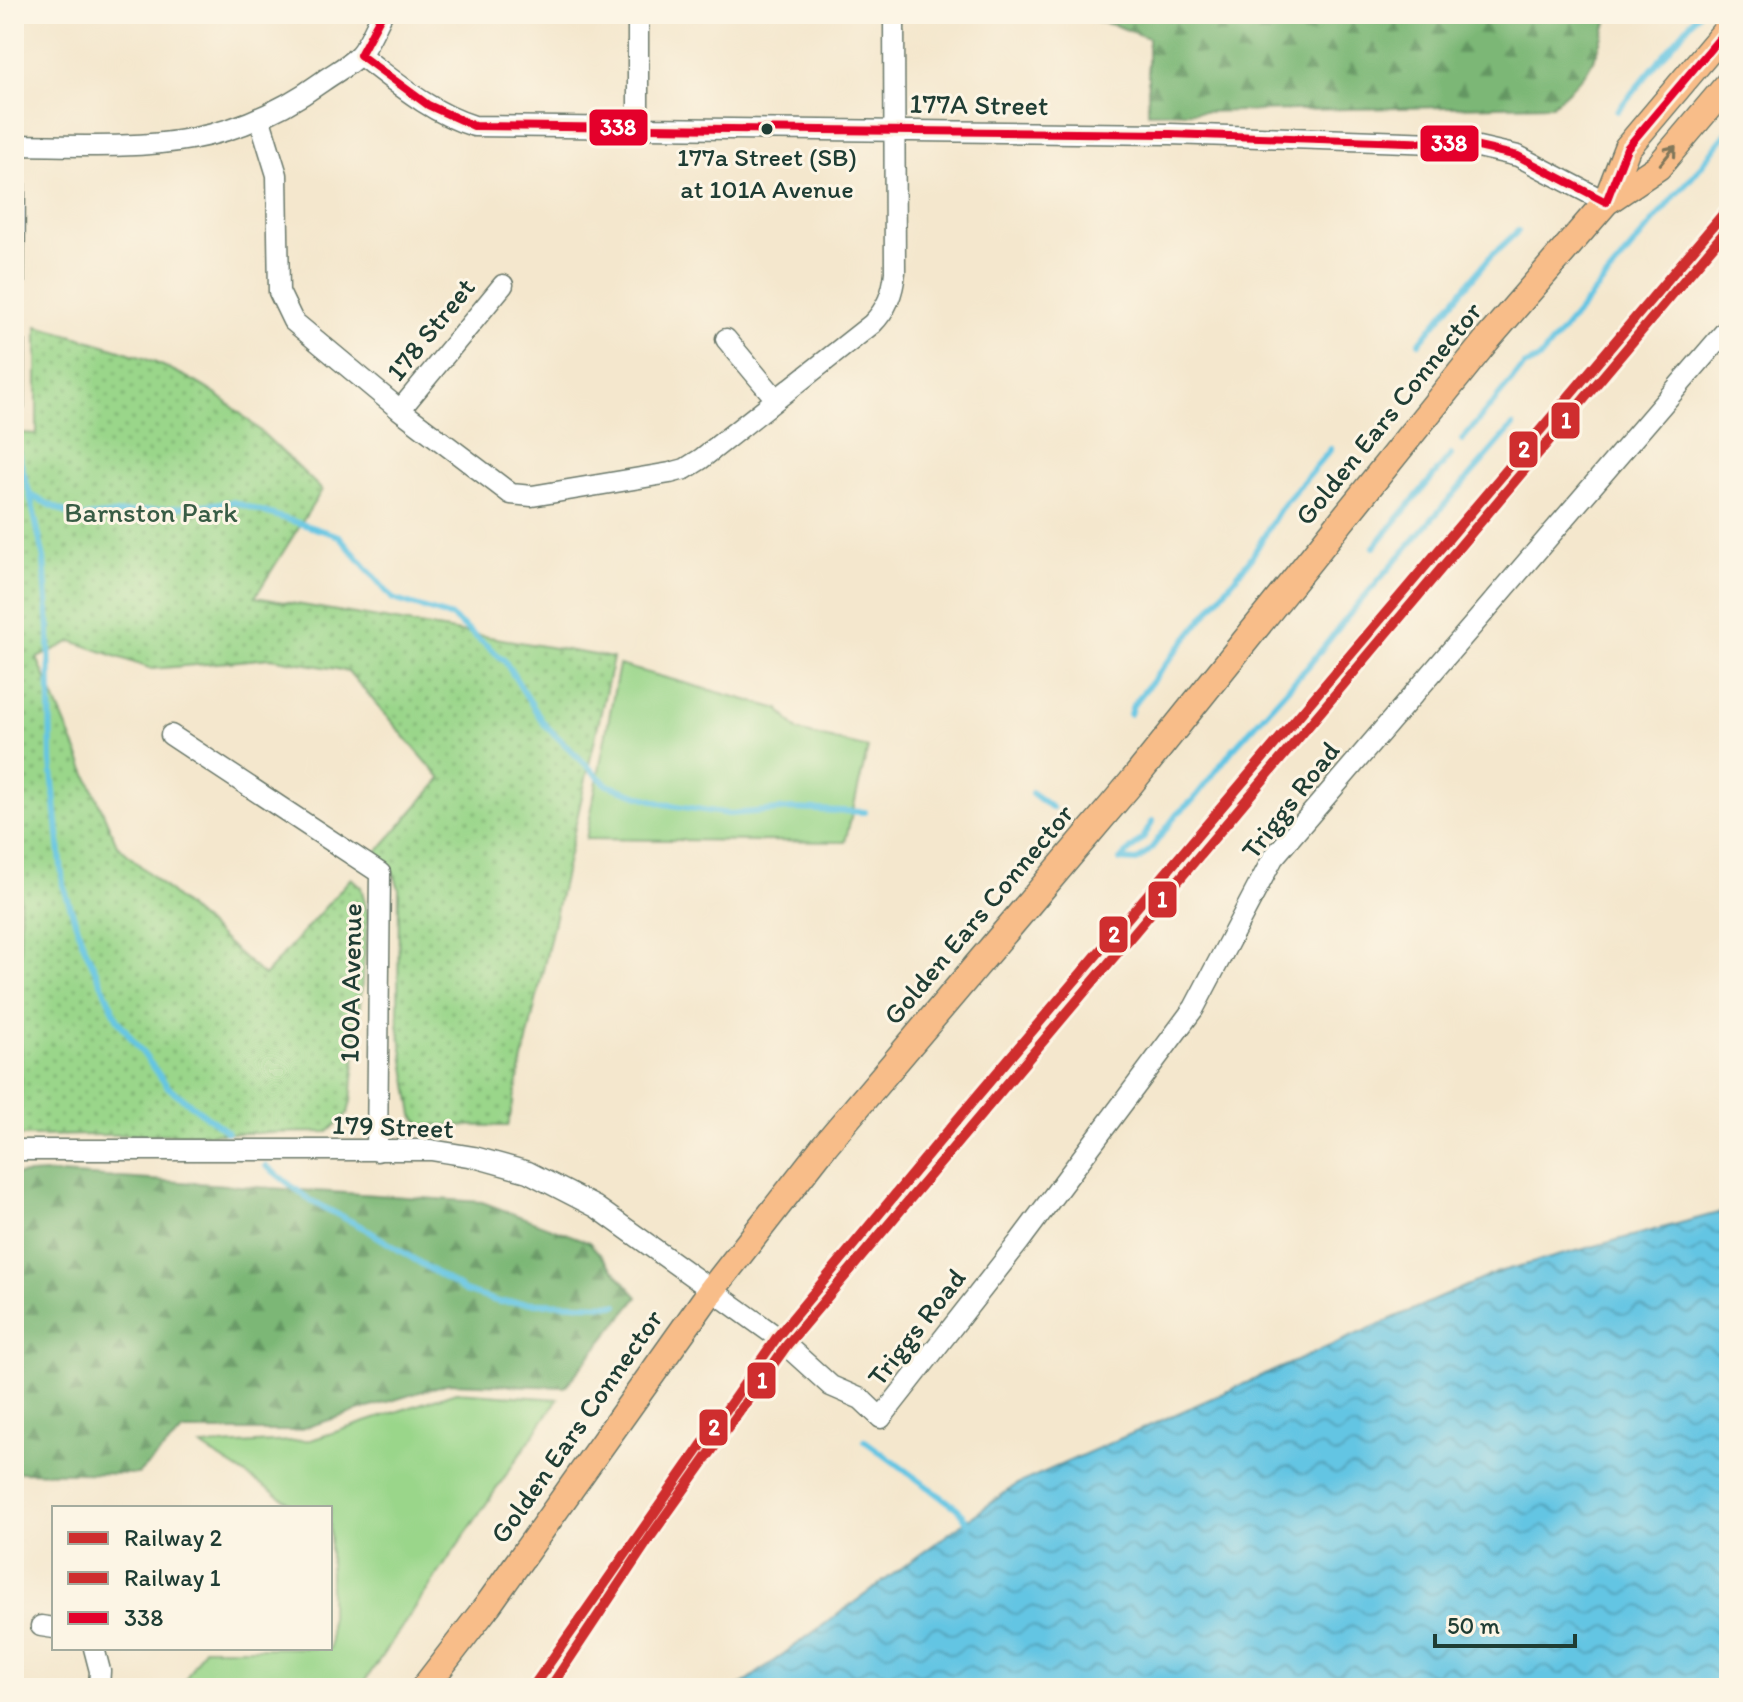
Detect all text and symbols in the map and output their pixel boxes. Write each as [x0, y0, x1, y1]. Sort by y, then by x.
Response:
street label: 177A Street [909, 86, 1049, 122]
line badge: 338 [588, 108, 649, 147]
text: 338 [600, 114, 636, 141]
marker: 177a Street (SB) at 101A Avenue [759, 121, 775, 137]
line badge: 338 [1419, 124, 1480, 163]
text: 338 [1431, 130, 1467, 157]
place label: 177a Street (SB) at 101A Avenue [677, 141, 857, 205]
one-way arrow [1659, 145, 1677, 166]
street label: 178 Street [378, 271, 482, 387]
street label: Golden Ears Connector [1287, 294, 1489, 532]
line badge: 1 [1550, 401, 1581, 440]
text: 1 [1561, 407, 1572, 434]
line badge: 2 [1508, 430, 1539, 469]
text: 2 [1518, 436, 1530, 463]
park label: Barnston Park [64, 495, 238, 529]
street label: Triggs Road [1234, 734, 1346, 866]
street label: Golden Ears Connector [876, 797, 1080, 1031]
line badge: 1 [1147, 880, 1178, 919]
text: 1 [1157, 886, 1168, 913]
street label: 100A Avenue [332, 903, 368, 1063]
line badge: 2 [1098, 915, 1129, 954]
text: 2 [1108, 921, 1120, 948]
street label: 179 Street [332, 1107, 454, 1145]
street label: Triggs Road [860, 1261, 972, 1393]
street label: Golden Ears Connector [482, 1302, 670, 1550]
line badge: 1 [746, 1361, 777, 1400]
text: 1 [757, 1367, 768, 1394]
line badge: 2 [698, 1408, 729, 1447]
text: 2 [708, 1414, 720, 1441]
legend [52, 1506, 332, 1650]
text: Railway 2 [124, 1523, 222, 1552]
text: Railway 1 [124, 1563, 221, 1592]
scale bar [1435, 1598, 1575, 1648]
text: 338 [124, 1603, 163, 1632]
text: 50 m [1447, 1611, 1500, 1640]

